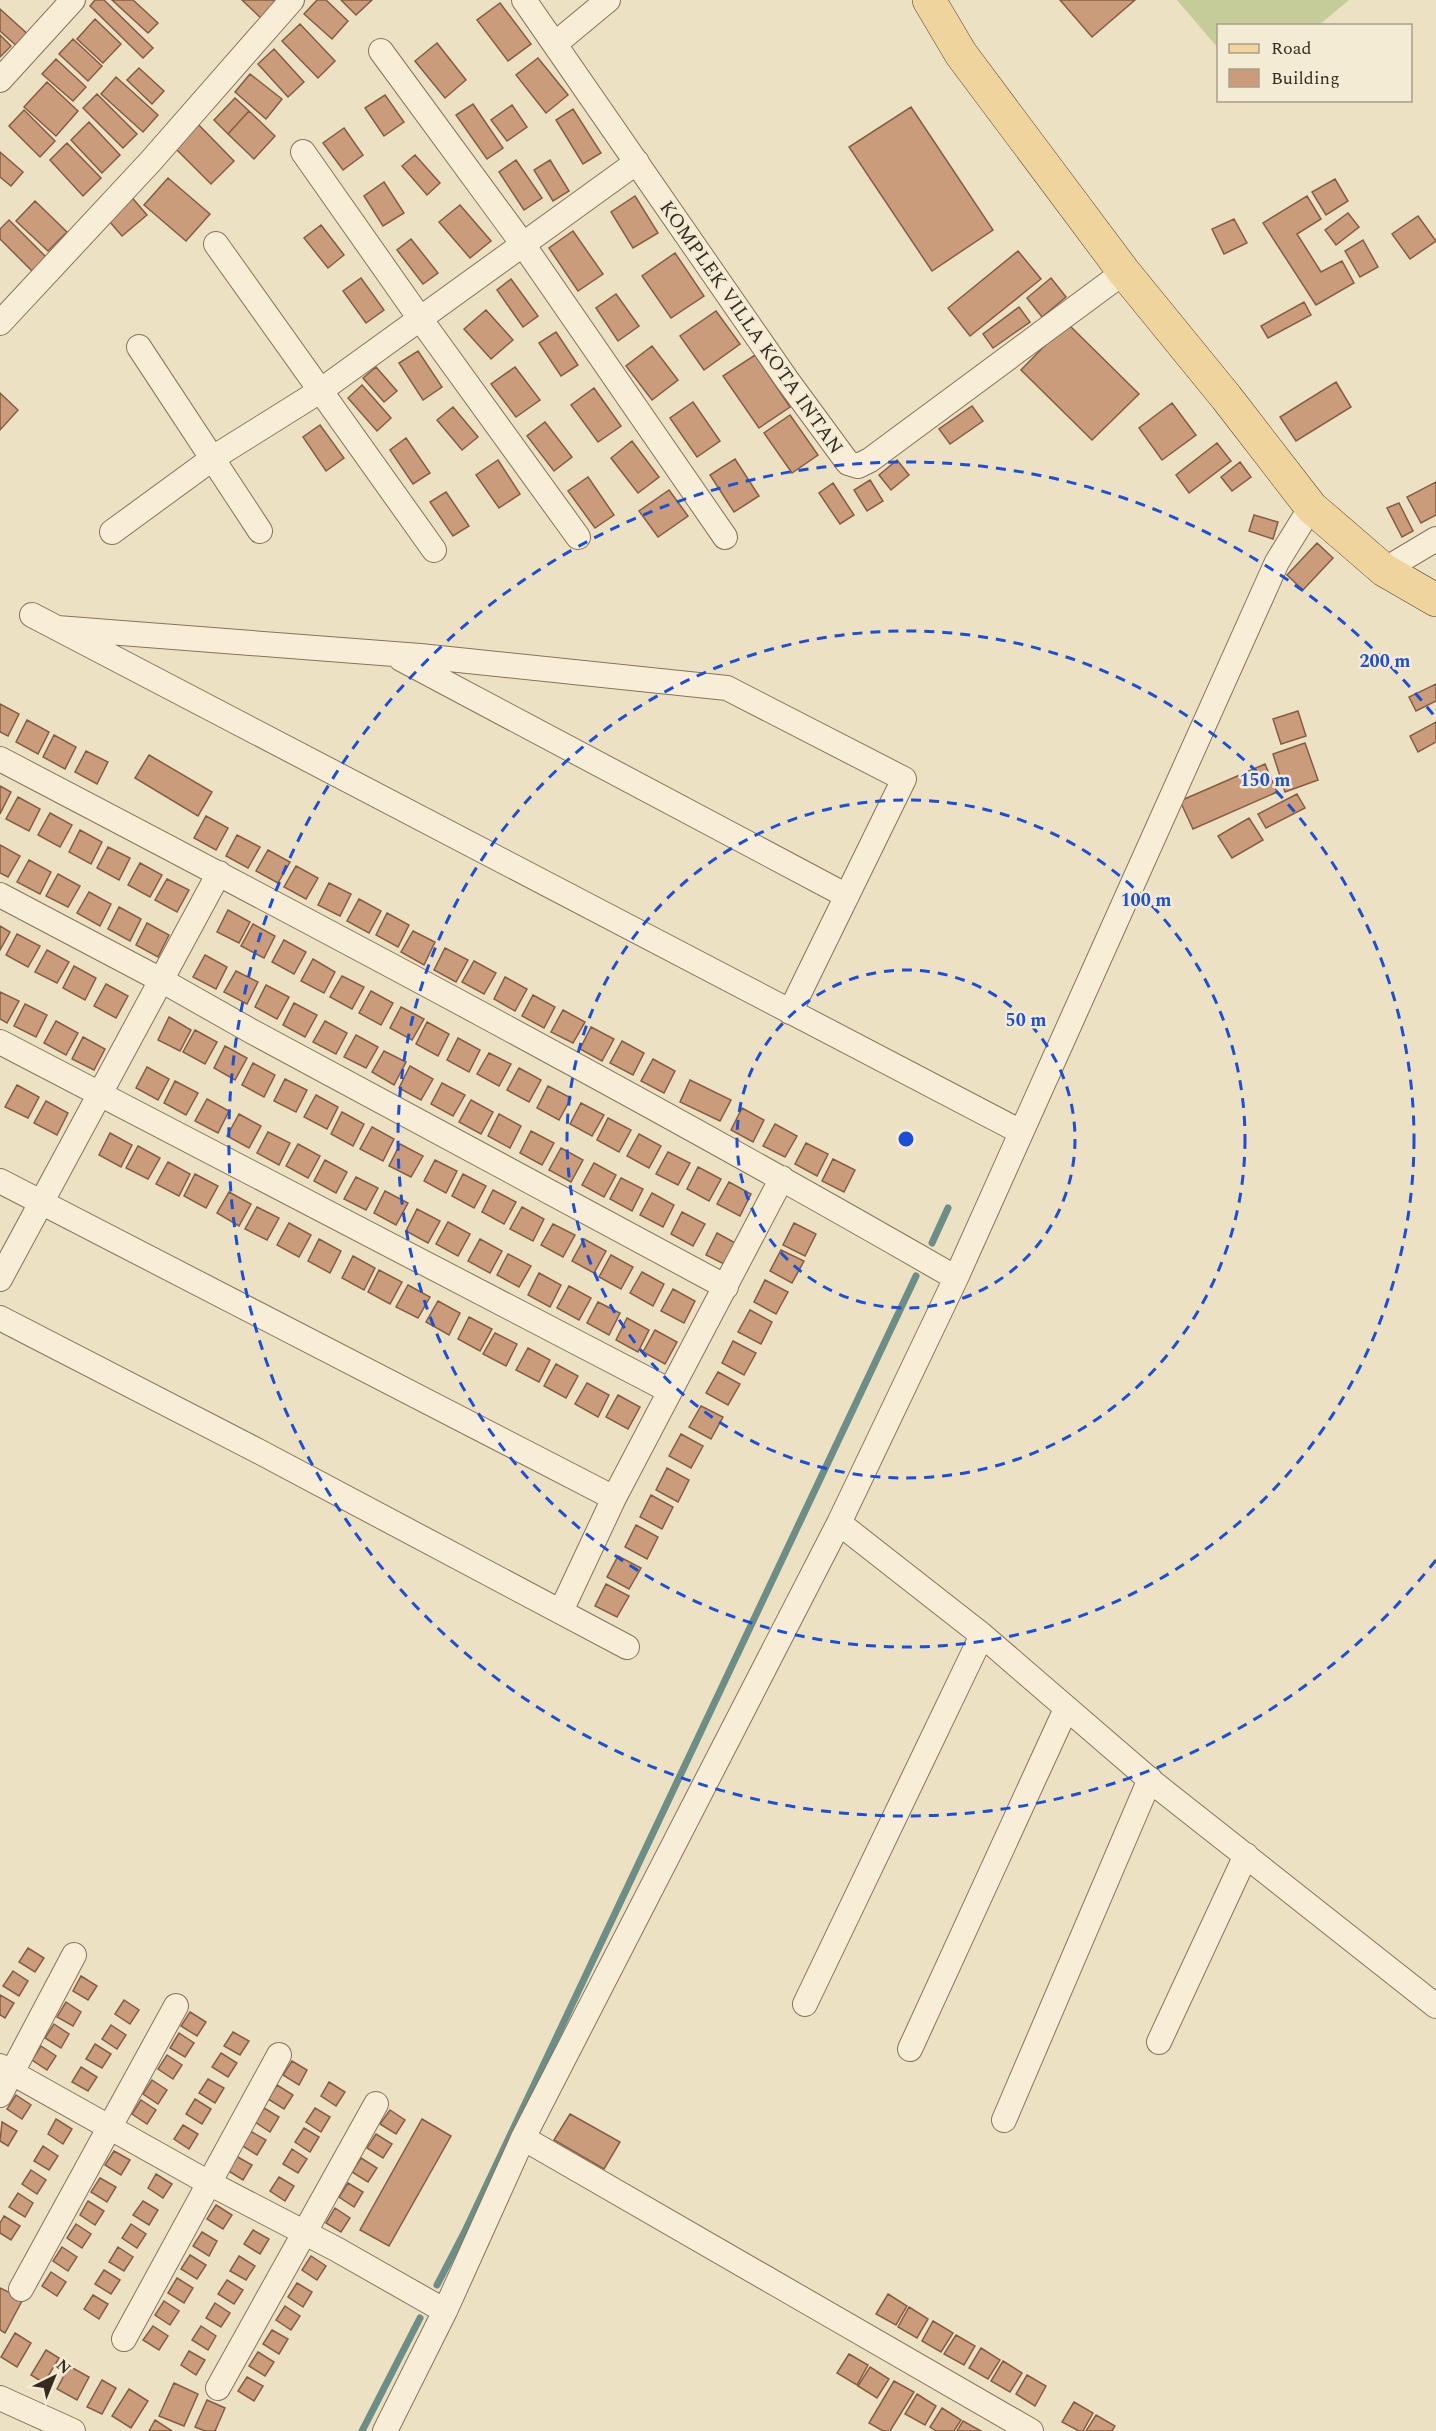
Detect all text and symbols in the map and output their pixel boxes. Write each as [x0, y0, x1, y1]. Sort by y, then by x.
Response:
legend [1217, 24, 1412, 102]
text: Road [1271, 35, 1312, 62]
text: Building [1271, 65, 1340, 92]
street label: KOMPLEK VILLA KOTA INTAN [652, 194, 851, 461]
text: 200 m [1359, 648, 1411, 675]
text: 150 m [1239, 767, 1291, 794]
text: 100 m [1120, 887, 1172, 914]
text: 50 m [1006, 1007, 1046, 1034]
centre of rings [896, 1129, 916, 1149]
north arrow [24, 2347, 84, 2407]
text: N [51, 2354, 77, 2380]

